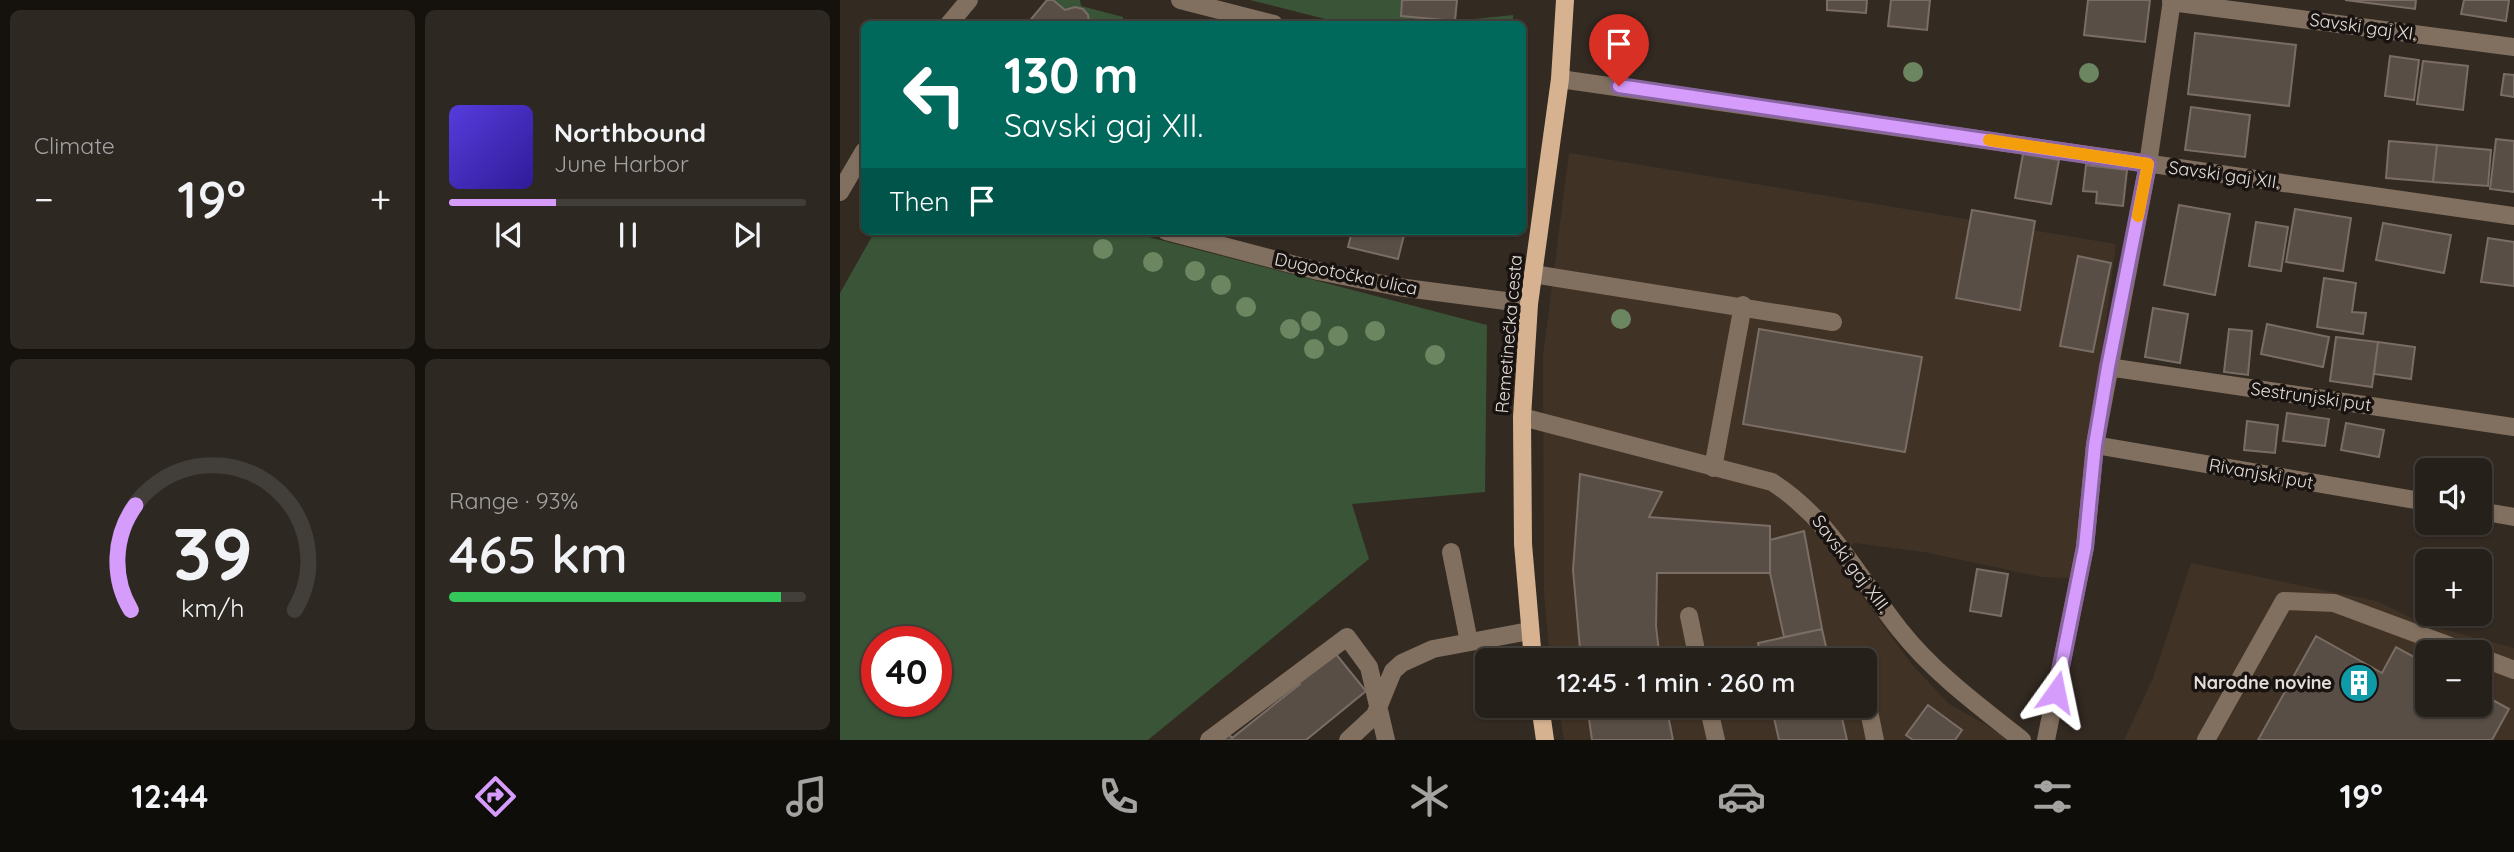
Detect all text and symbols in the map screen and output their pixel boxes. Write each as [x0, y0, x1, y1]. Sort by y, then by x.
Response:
street label: Savski gaj XI. [2308, 8, 2418, 45]
pin [1589, 14, 1649, 86]
icon: arrive [1600, 25, 1638, 63]
text: 130 m [1004, 44, 1138, 105]
icon: left [889, 49, 980, 140]
text: Savski gaj XII. [1004, 105, 1203, 145]
text: Northbound [554, 116, 706, 149]
text: Climate [34, 131, 115, 160]
text: June Harbor [554, 149, 689, 178]
street label: Savski gaj XII. [2167, 155, 2281, 194]
text: 19° [177, 166, 246, 231]
text: − [34, 175, 54, 223]
text: + [370, 175, 391, 223]
icon: arrive [963, 182, 1001, 220]
text: Then [889, 185, 949, 218]
icon: previous [490, 216, 528, 254]
icon: pause [609, 216, 647, 254]
icon: next [728, 216, 766, 254]
street label: Dugootočka ulica [1272, 247, 1420, 300]
street label: Remetinečka cesta [1490, 254, 1527, 414]
street label: Sestrunjski put [2249, 377, 2373, 416]
street label: Rivanjski put [2207, 453, 2315, 494]
map controls [2415, 458, 2492, 717]
button: sound [2415, 458, 2492, 535]
text: Range · 93% [449, 486, 578, 515]
text: 39 [172, 508, 253, 599]
street label: Savski gaj XIII. [1807, 510, 1896, 617]
text: 465 km [449, 521, 628, 586]
button: + [2415, 549, 2492, 626]
text: km/h [181, 592, 244, 623]
speed limit sign: 40 [861, 626, 952, 717]
button: − [2415, 640, 2492, 717]
position arrow [2019, 655, 2093, 729]
building icon: Narodne novine [2338, 662, 2380, 704]
text: 12:45 · 1 min · 260 m [1557, 666, 1795, 699]
place label: Narodne novine [2194, 671, 2332, 694]
icon: directions [471, 772, 520, 821]
icon: music [782, 772, 831, 821]
icon: phone [1094, 772, 1143, 821]
icon: climate [1405, 772, 1454, 821]
icon: car [1717, 772, 1766, 821]
icon: filters [2028, 772, 2077, 821]
text: 12:44 [131, 776, 208, 816]
text: 19° [2340, 776, 2383, 816]

